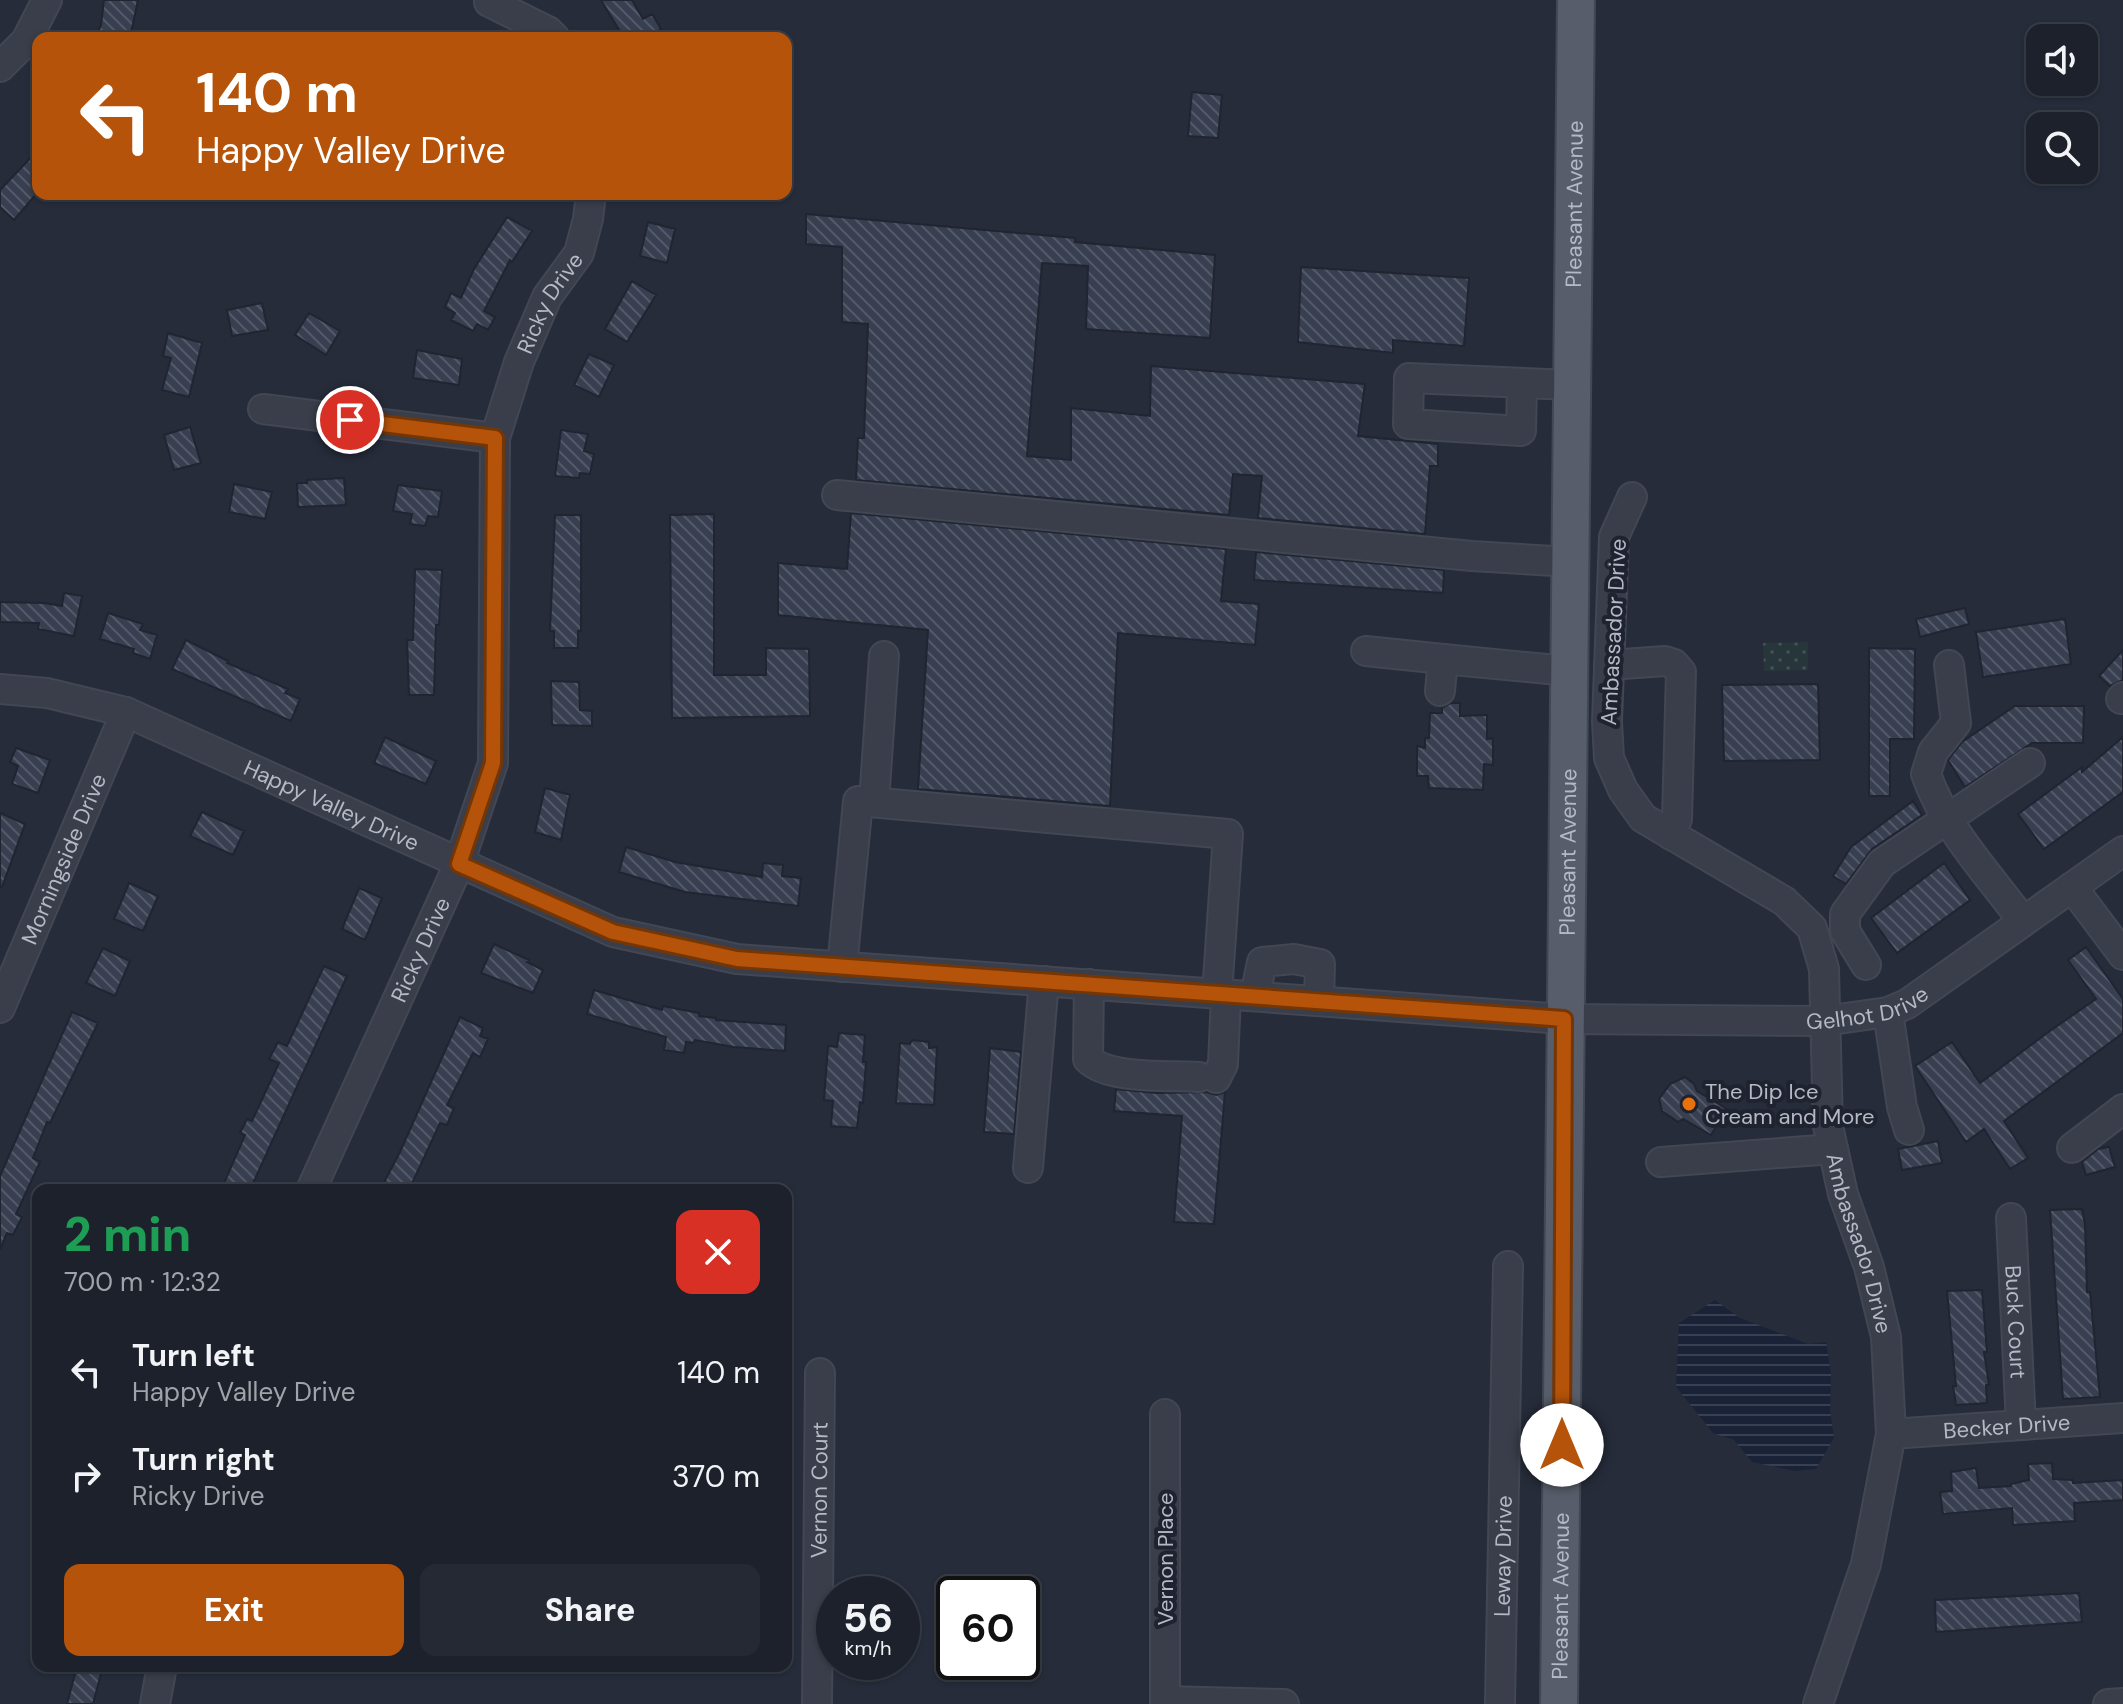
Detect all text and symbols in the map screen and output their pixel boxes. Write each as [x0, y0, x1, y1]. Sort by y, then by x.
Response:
map controls [2026, 24, 2098, 184]
button: sound [2026, 24, 2098, 96]
text: 140 m [196, 56, 358, 129]
icon: left [64, 64, 168, 168]
button: search [2026, 112, 2098, 184]
street label: Pleasant Avenue [1559, 120, 1590, 288]
text: Happy Valley Drive [196, 127, 506, 174]
street label: Ricky Drive [510, 247, 590, 358]
pin [316, 386, 384, 454]
icon: arrive [328, 398, 372, 442]
street label: Ambassador Drive [1594, 538, 1633, 726]
street label: Happy Valley Drive [239, 753, 424, 857]
street label: Pleasant Avenue [1553, 768, 1583, 936]
street label: Morningside Drive [15, 769, 113, 949]
street label: Ricky Drive [384, 893, 457, 1007]
street label: Gelhot Drive [1806, 979, 1934, 1036]
place label: The Dip Ice Cream and More [1705, 1077, 1874, 1131]
marker: The Dip Ice Cream and More [1680, 1095, 1698, 1113]
street label: Ambassador Drive [1819, 1150, 1899, 1336]
text: 2 min [64, 1203, 191, 1266]
button: close [676, 1210, 760, 1294]
street label: Buck Court [1998, 1264, 2033, 1379]
text: 700 m · 12:32 [64, 1265, 221, 1299]
text: Turn left [132, 1336, 255, 1375]
icon: left [64, 1350, 108, 1394]
text: 140 m [677, 1353, 760, 1392]
text: Happy Valley Drive [132, 1375, 356, 1409]
position arrow [1520, 1403, 1604, 1487]
street label: Becker Drive [1942, 1408, 2071, 1445]
street label: Vernon Court [804, 1422, 835, 1558]
text: Turn right [132, 1440, 275, 1479]
icon: right [64, 1454, 108, 1498]
text: 370 m [672, 1457, 760, 1496]
text: Ricky Drive [132, 1479, 265, 1513]
street label: Vernon Place [1151, 1493, 1180, 1625]
street label: Leway Drive [1488, 1495, 1519, 1617]
street label: Pleasant Avenue [1545, 1512, 1576, 1680]
button: Exit [64, 1564, 404, 1656]
button: Share [420, 1564, 760, 1656]
speed limit sign: 60 [936, 1576, 1040, 1680]
text: 56 [843, 1592, 893, 1644]
text: km/h [844, 1635, 892, 1661]

